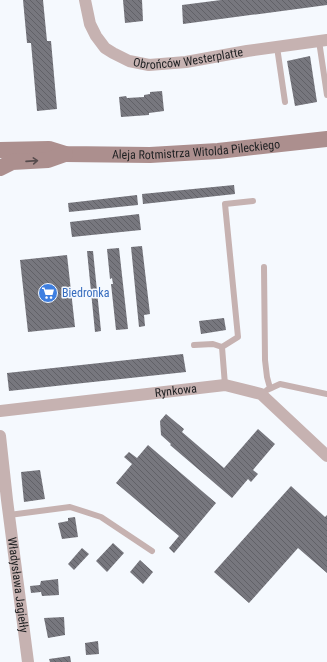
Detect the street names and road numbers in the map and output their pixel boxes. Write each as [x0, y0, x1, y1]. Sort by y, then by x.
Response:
street label: Obrońców Westerplatte [132, 45, 244, 72]
street label: Aleja Rotmistrza Witolda Pileckiego [112, 137, 281, 162]
street label: Rynkowa [154, 381, 198, 400]
street label: Władysława Jagiełły [5, 536, 31, 634]

